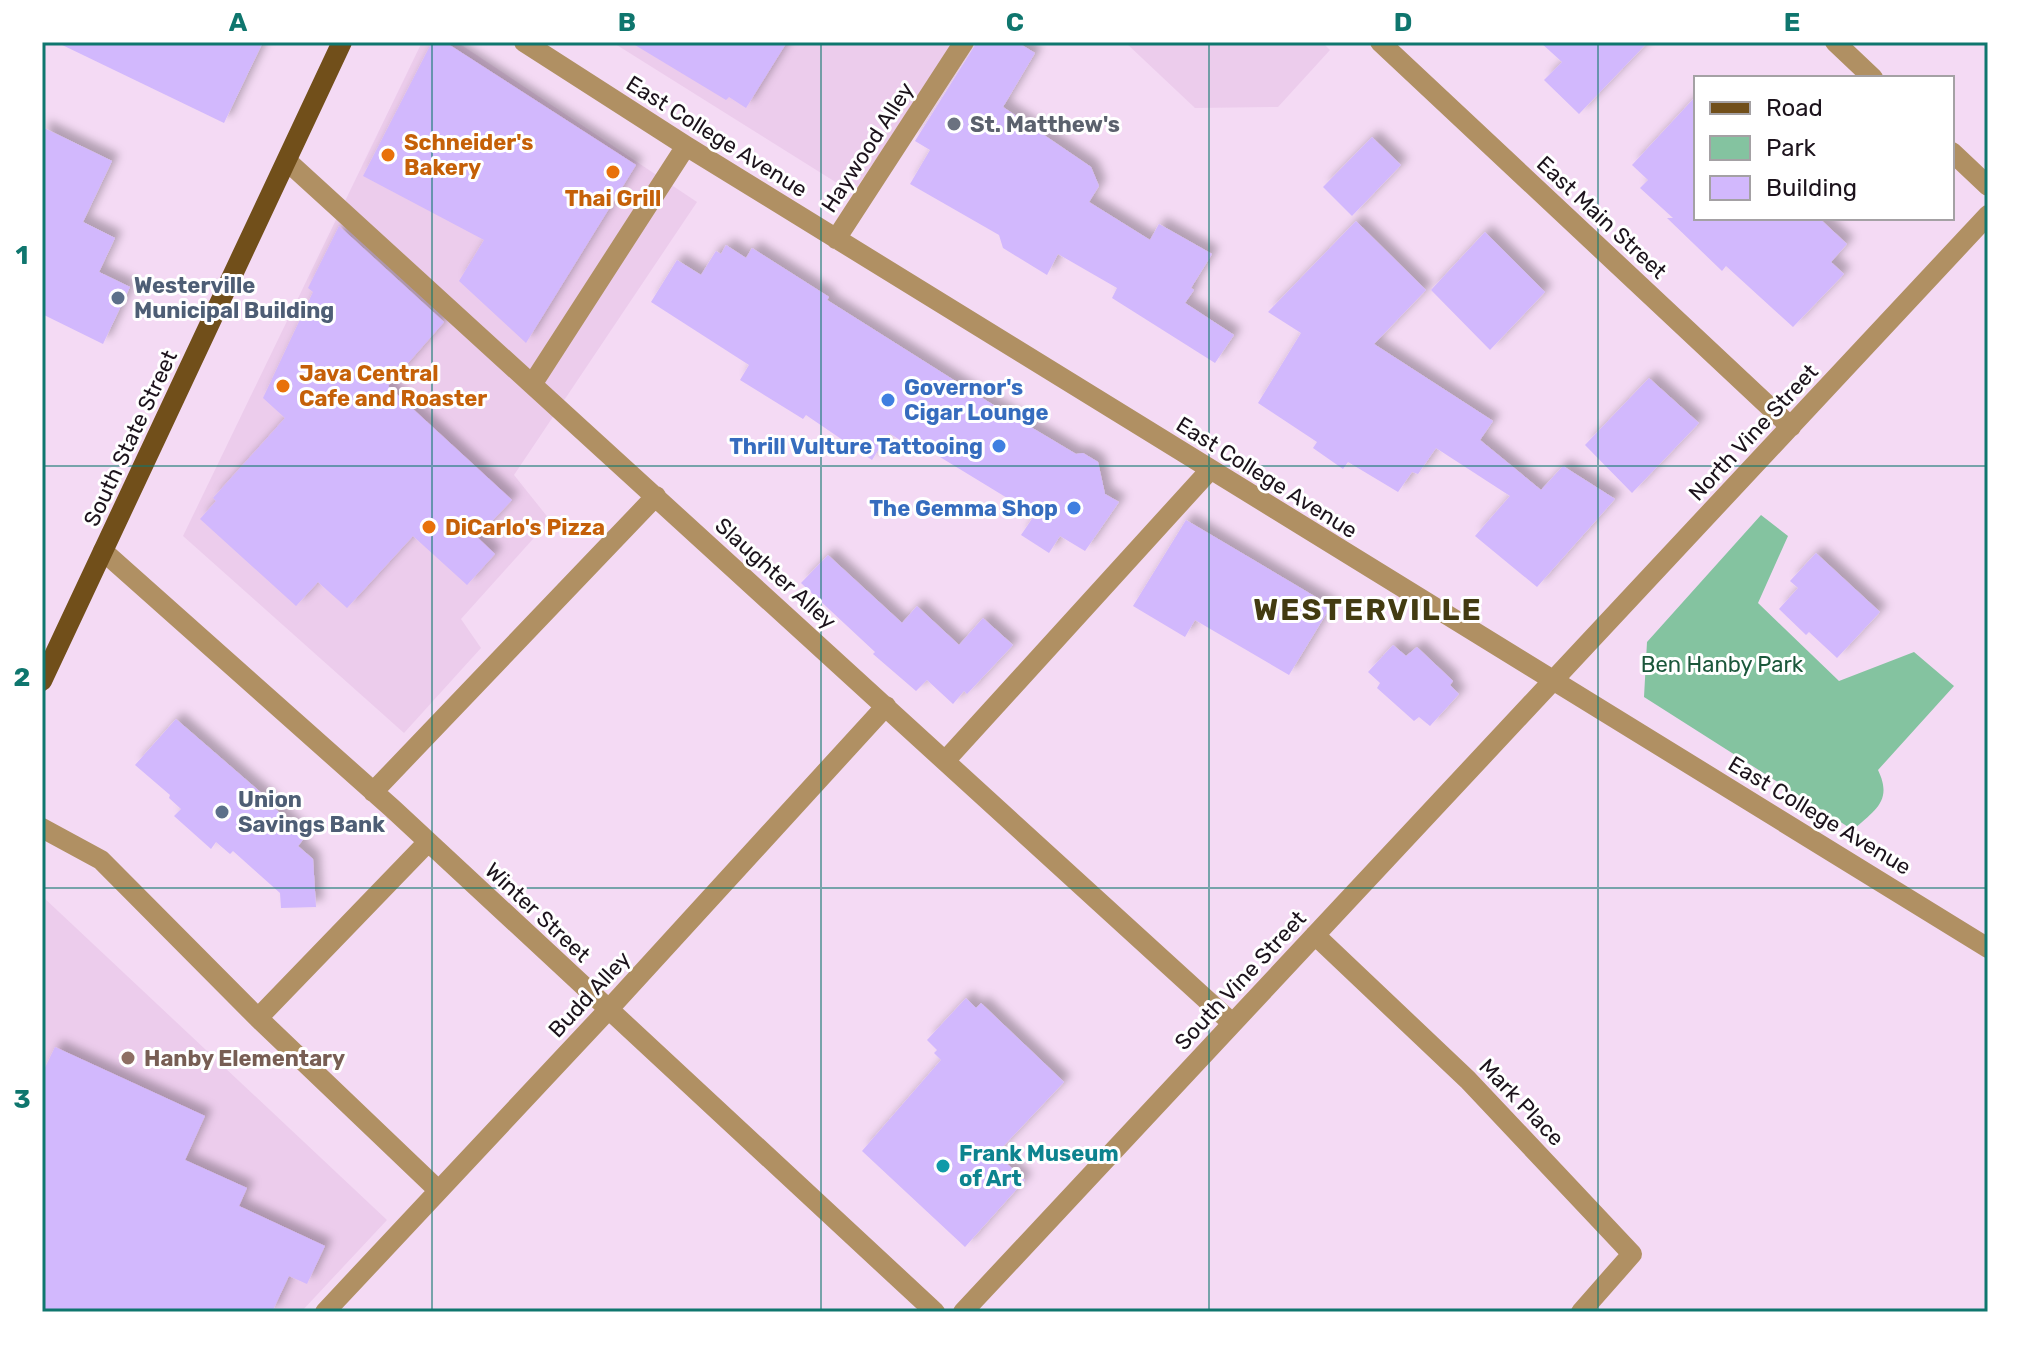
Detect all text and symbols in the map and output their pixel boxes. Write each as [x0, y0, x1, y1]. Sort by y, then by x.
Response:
text: A [229, 7, 248, 38]
text: B [618, 7, 636, 38]
text: C [1006, 7, 1024, 38]
text: D [1394, 7, 1412, 38]
text: E [1784, 7, 1800, 38]
street label: East College Avenue [621, 70, 812, 203]
legend [1694, 76, 1954, 220]
street label: Haywood Alley [815, 77, 920, 217]
text: Road [1766, 94, 1823, 122]
place label: St. Matthew's [970, 111, 1120, 138]
marker: St. Matthew's [945, 115, 963, 133]
place label: Schneider's Bakery [404, 129, 533, 181]
text: Park [1766, 134, 1817, 162]
marker: Schneider's Bakery [379, 146, 397, 164]
street label: East Main Street [1531, 150, 1673, 285]
marker: Thai Grill [604, 163, 622, 181]
text: Building [1766, 174, 1857, 202]
place label: Thai Grill [565, 185, 661, 212]
text: 1 [16, 240, 28, 271]
place label: Westerville Municipal Building [134, 272, 334, 324]
marker: Westerville Municipal Building [109, 289, 127, 307]
street label: South State Street [78, 346, 183, 531]
street label: North Vine Street [1683, 358, 1824, 506]
place label: Java Central Cafe and Roaster [299, 360, 487, 412]
place label: Governor's Cigar Lounge [904, 374, 1049, 426]
marker: Java Central Cafe and Roaster [274, 377, 292, 395]
marker: Governor's Cigar Lounge [879, 391, 897, 409]
street label: East College Avenue [1171, 411, 1362, 544]
place label: Thrill Vulture Tattooing [729, 433, 983, 460]
marker: Thrill Vulture Tattooing [990, 437, 1008, 455]
place label: The Gemma Shop [869, 495, 1058, 522]
marker: The Gemma Shop [1065, 499, 1083, 517]
street label: Slaughter Alley [709, 512, 842, 635]
place label: DiCarlo's Pizza [445, 514, 605, 541]
marker: DiCarlo's Pizza [420, 518, 438, 536]
district label: WESTERVILLE [1253, 592, 1483, 628]
park label: Ben Hanby Park [1641, 651, 1804, 678]
text: 2 [14, 662, 30, 693]
street label: East College Avenue [1724, 750, 1916, 881]
place label: Union Savings Bank [238, 786, 385, 838]
marker: Union Savings Bank [213, 803, 231, 821]
street label: Winter Street [479, 857, 596, 968]
street label: South Vine Street [1169, 905, 1312, 1056]
street label: Budd Alley [543, 945, 636, 1043]
place label: Hanby Elementary [144, 1045, 345, 1072]
marker: Hanby Elementary [119, 1049, 137, 1067]
street label: Mark Place [1474, 1053, 1570, 1151]
text: 3 [13, 1084, 31, 1115]
place label: Frank Museum of Art [959, 1140, 1119, 1192]
marker: Frank Museum of Art [934, 1157, 952, 1175]

